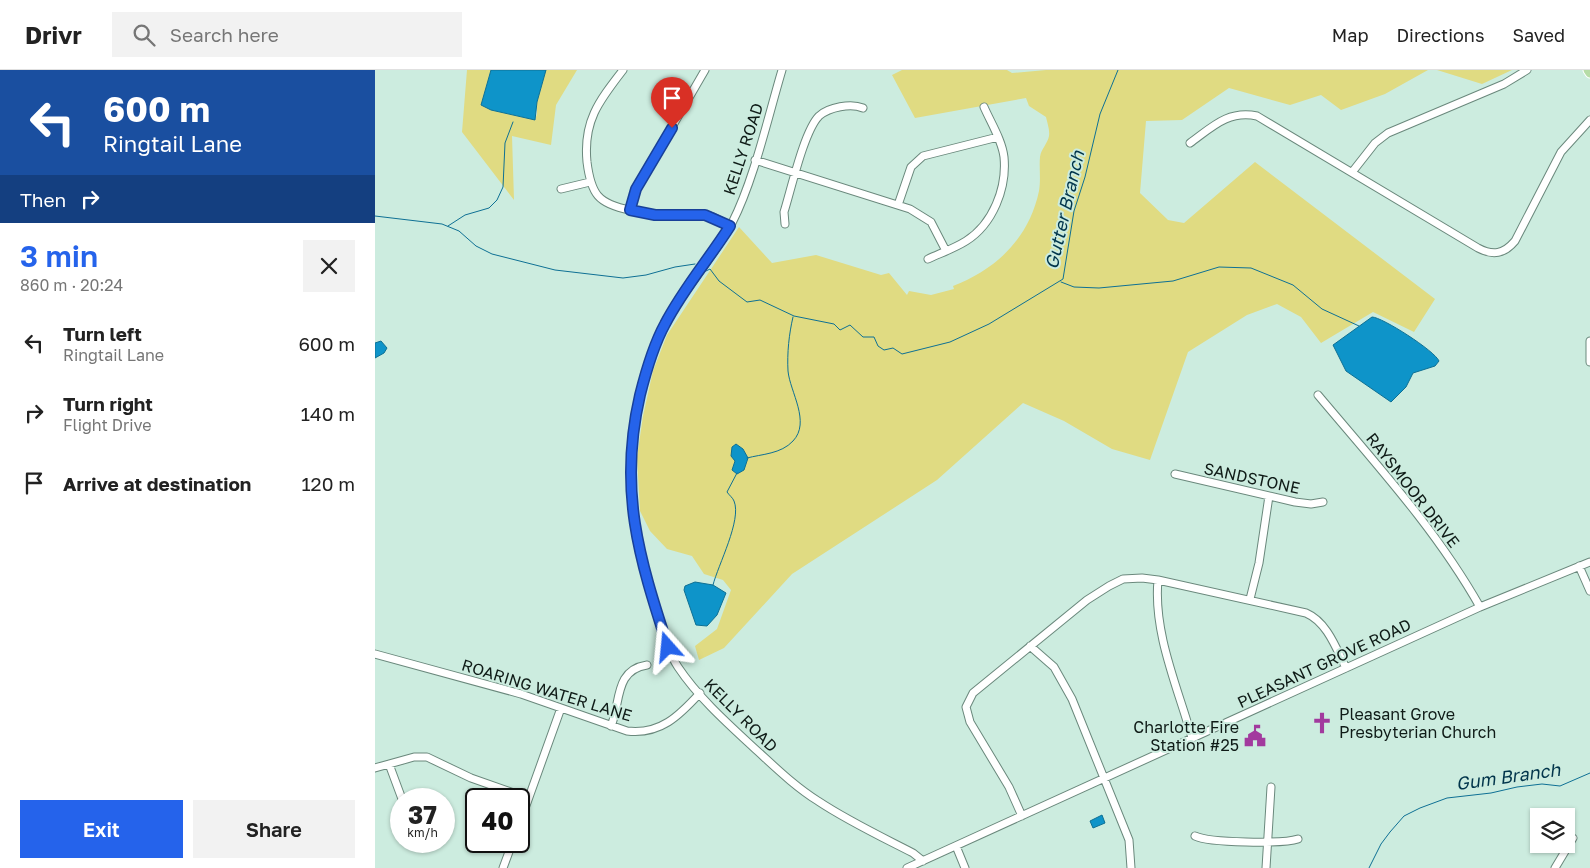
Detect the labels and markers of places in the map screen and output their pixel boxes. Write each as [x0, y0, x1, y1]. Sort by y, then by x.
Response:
pin [651, 77, 693, 128]
place label: Pleasant Grove Presbyterian Church [1339, 704, 1496, 742]
church icon: Pleasant Grove Presbyterian Church [1309, 710, 1335, 736]
place label: Charlotte Fire Station #25 [1133, 717, 1239, 755]
public building icon: Charlotte Fire Station #25 [1242, 723, 1268, 749]

